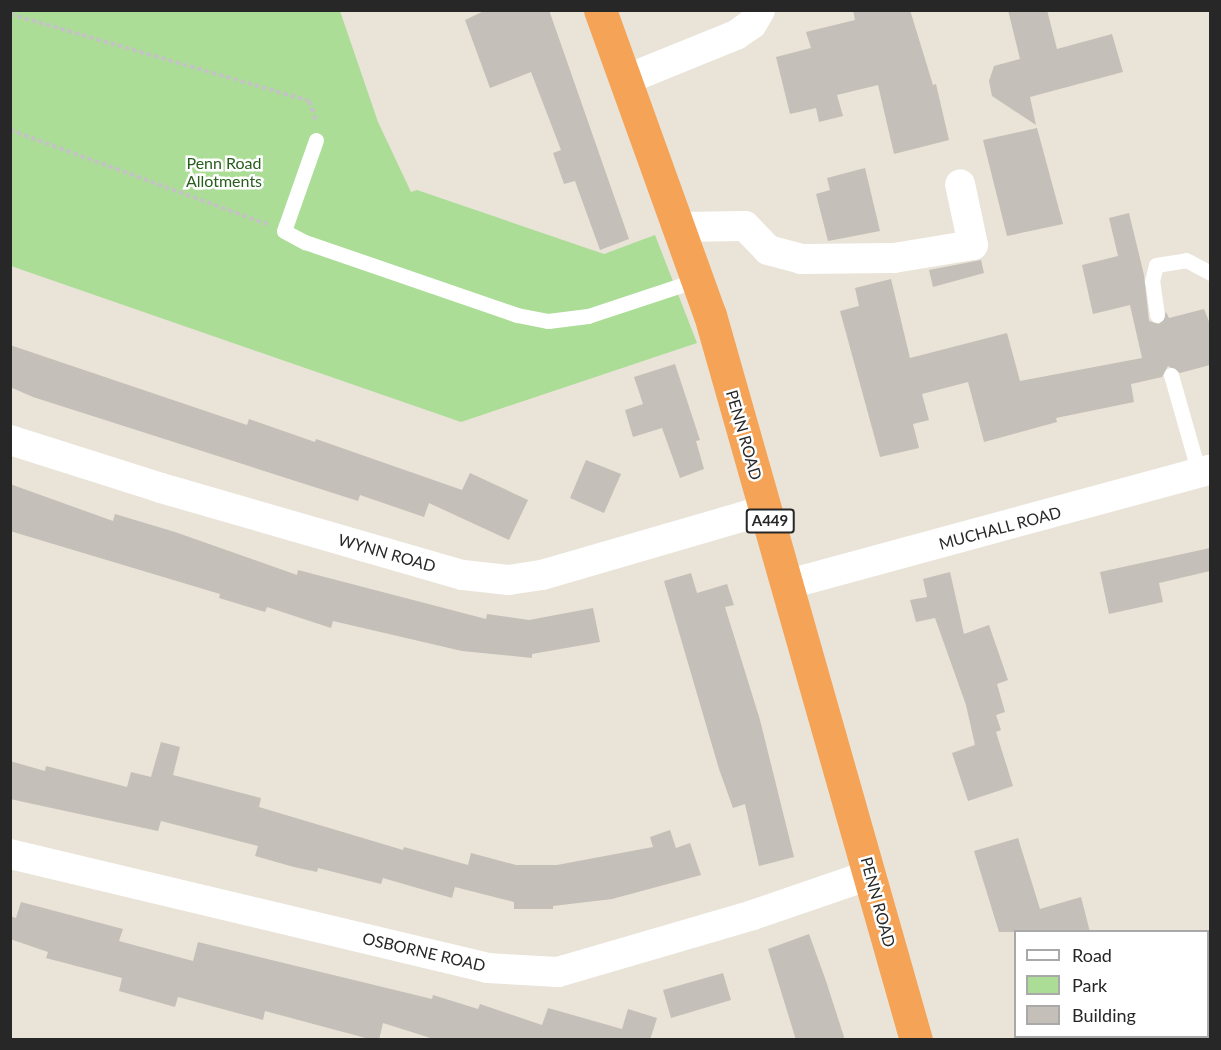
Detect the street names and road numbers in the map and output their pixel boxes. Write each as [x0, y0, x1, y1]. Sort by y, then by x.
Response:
street label: PENN ROAD [722, 388, 766, 482]
street label: MUCHALL ROAD [937, 502, 1063, 554]
road number: A449 [744, 509, 796, 533]
street label: WYNN ROAD [336, 530, 438, 576]
street label: PENN ROAD [857, 855, 899, 949]
street label: OSBORNE ROAD [361, 929, 487, 975]

